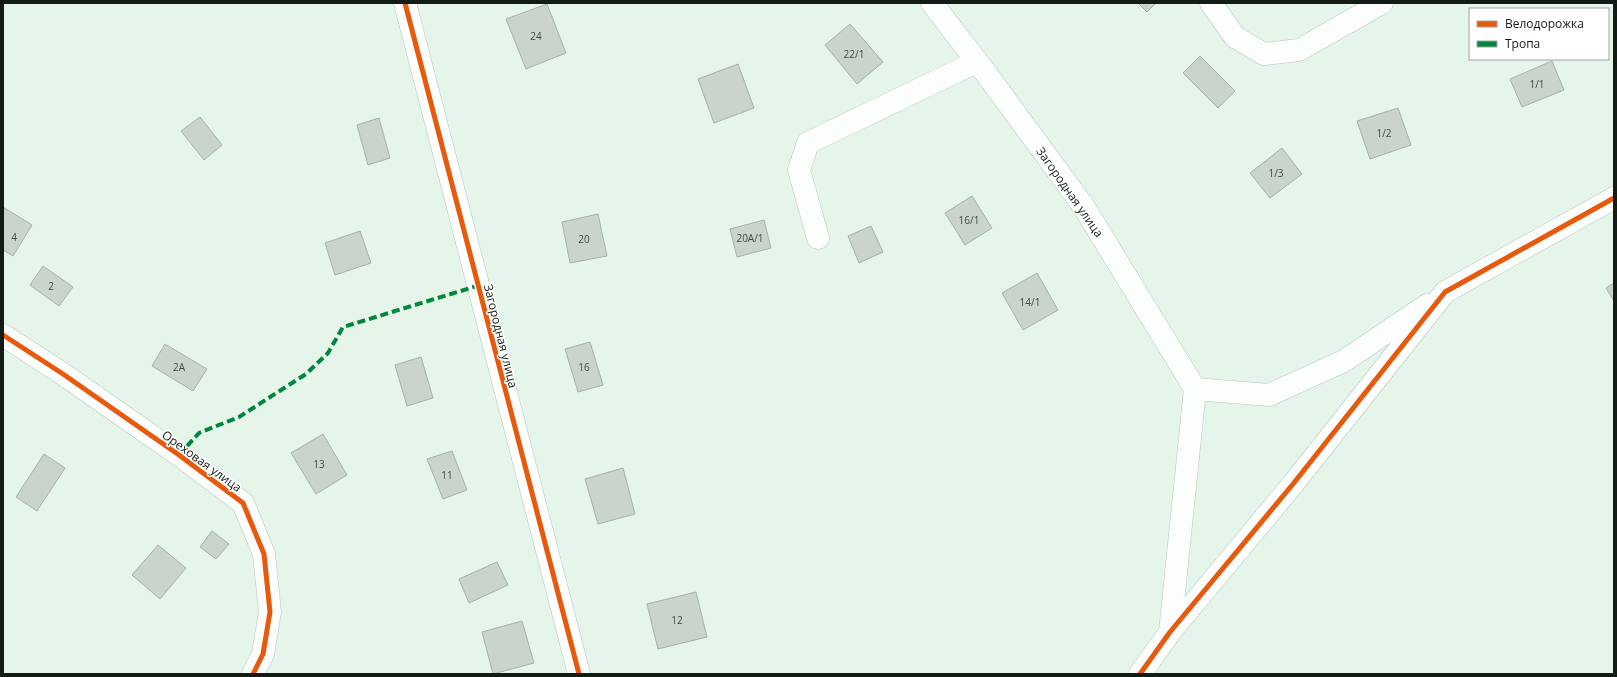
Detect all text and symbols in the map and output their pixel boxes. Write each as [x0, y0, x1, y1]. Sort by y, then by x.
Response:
legend [1469, 8, 1609, 60]
text: Велодорожка [1505, 15, 1584, 32]
house number: 24 [530, 29, 542, 43]
text: Тропа [1505, 35, 1540, 52]
house number: 22/1 [844, 47, 864, 61]
house number: 1/1 [1529, 77, 1545, 91]
house number: 1/2 [1376, 126, 1392, 140]
street label: Загородная улица [1033, 144, 1107, 240]
house number: 1/3 [1268, 166, 1284, 180]
house number: 16/1 [959, 213, 979, 227]
house number: 4 [11, 230, 17, 244]
house number: 20А/1 [736, 231, 764, 245]
house number: 20 [578, 232, 590, 246]
house number: 2 [48, 279, 54, 293]
street label: Загородная улица [480, 282, 522, 390]
house number: 14/1 [1020, 295, 1040, 309]
house number: 2А [173, 360, 186, 374]
house number: 16 [578, 360, 590, 374]
street label: Ореховая улица [159, 426, 245, 496]
house number: 13 [313, 457, 325, 471]
house number: 11 [441, 468, 453, 482]
house number: 12 [671, 613, 683, 627]

